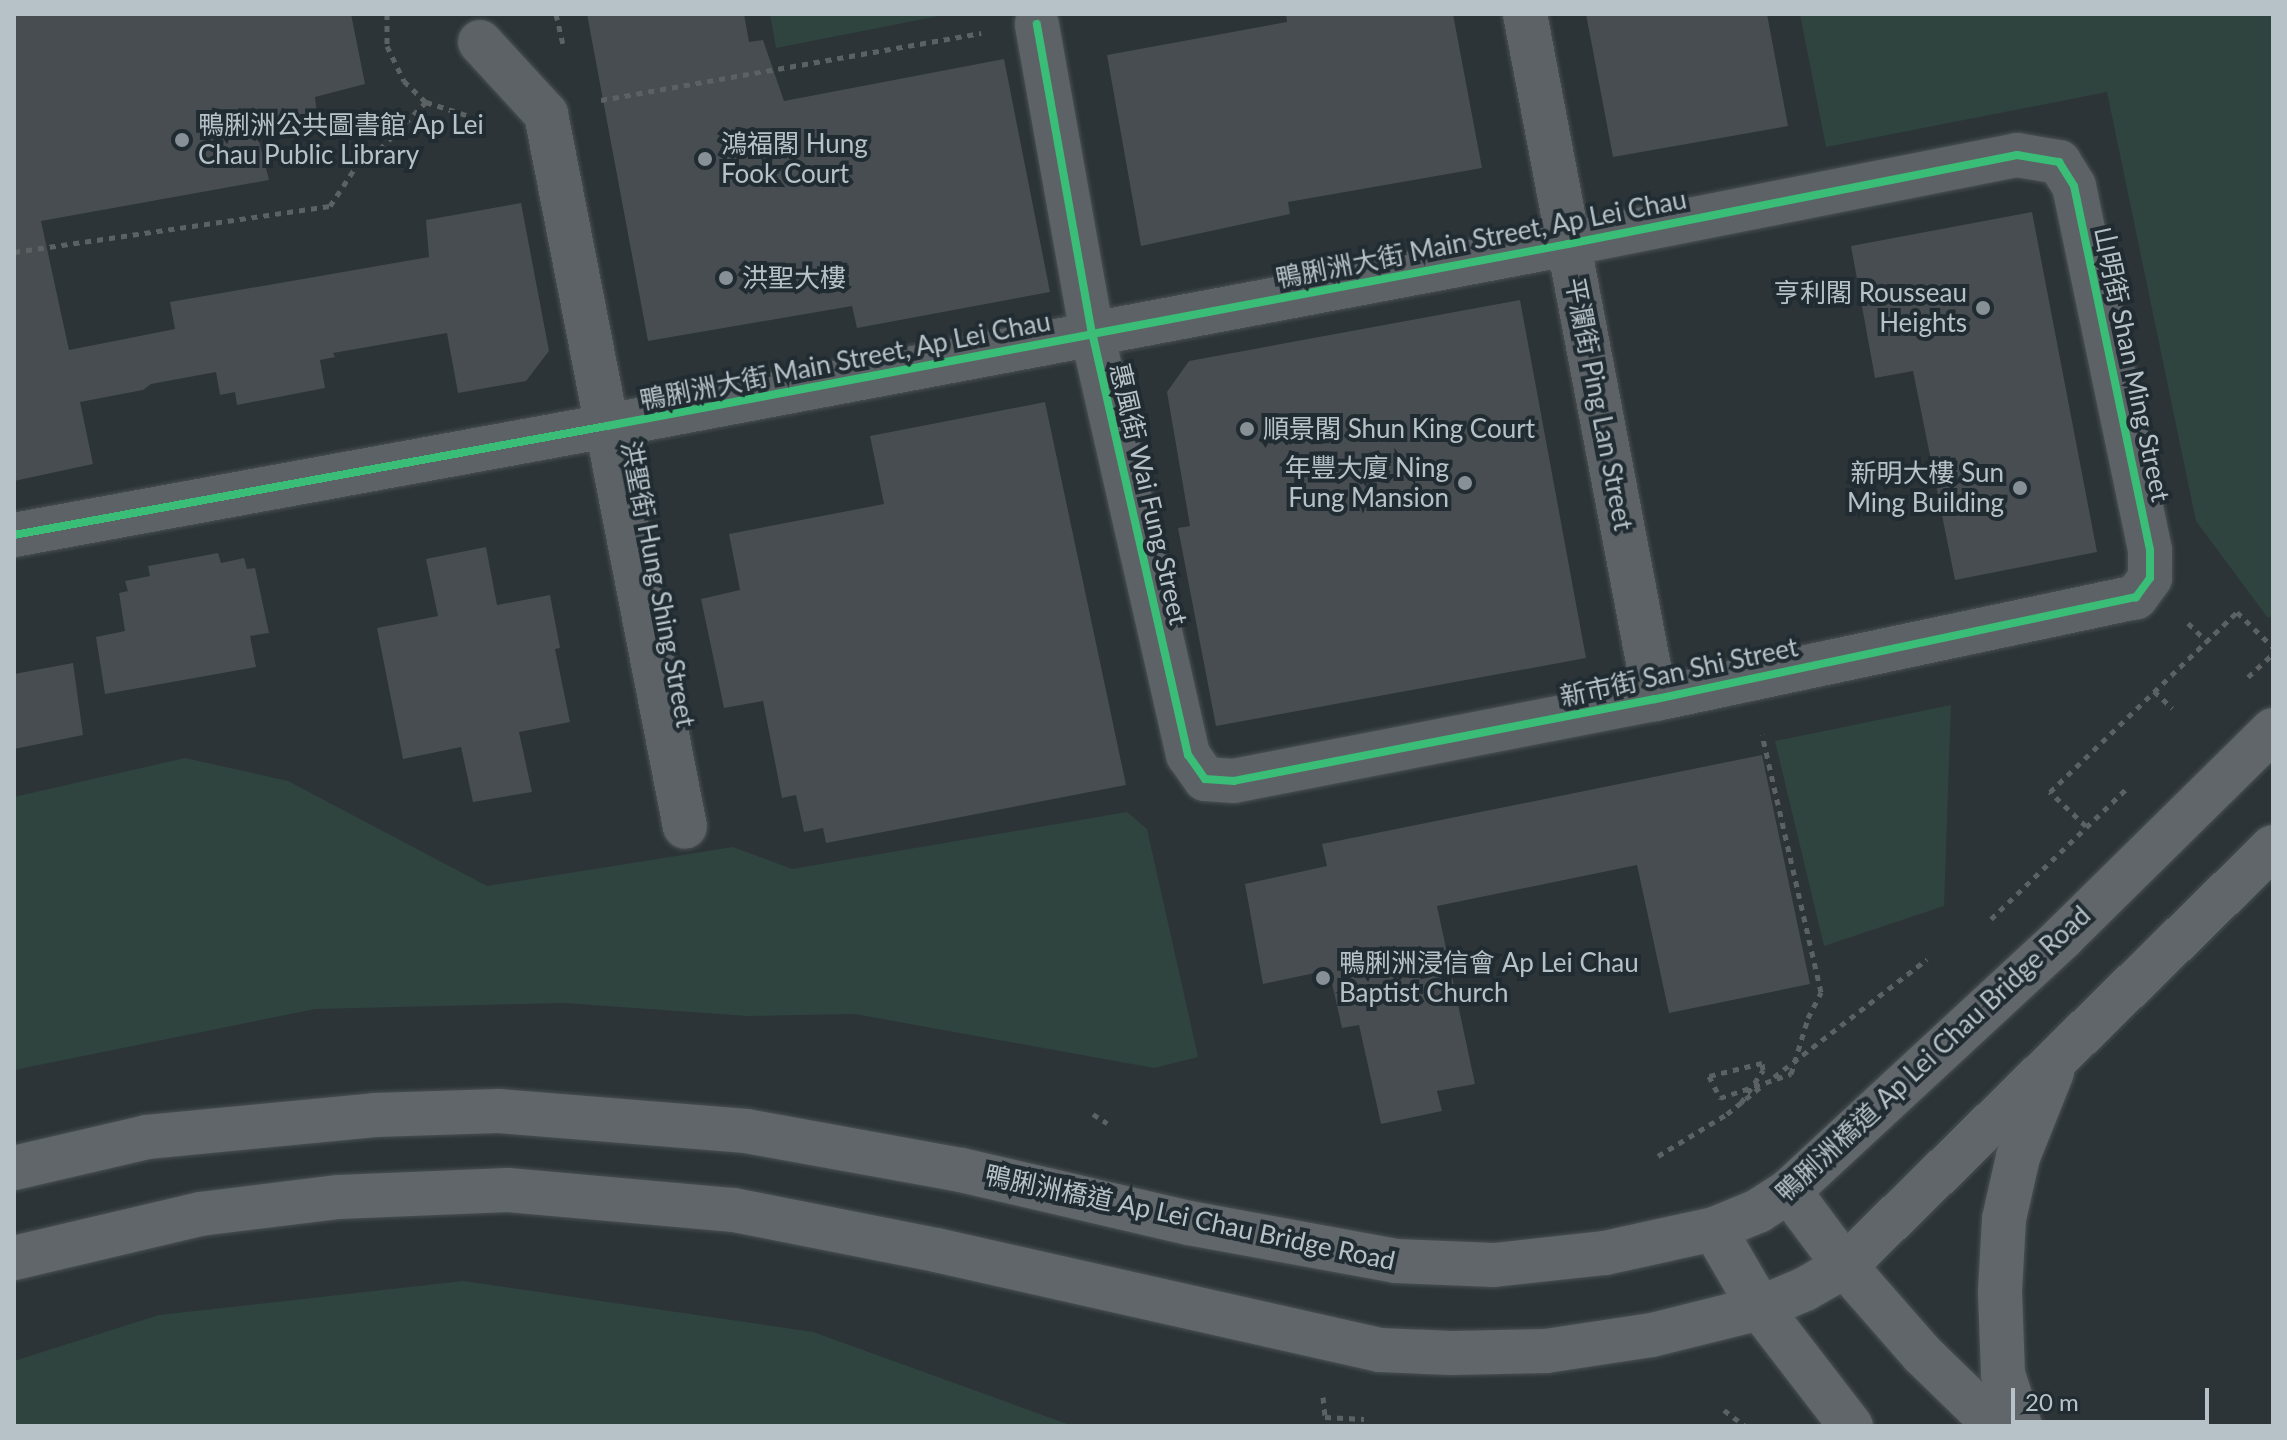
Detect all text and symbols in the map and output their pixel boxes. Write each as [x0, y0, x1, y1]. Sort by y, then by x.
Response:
place label: 鴨脷洲公共圖書館 Ap Lei Chau Public Library [198, 109, 484, 170]
place label: 鴻福閣 Hung Fook Court [721, 128, 868, 190]
marker: 鴨脷洲公共圖書館 Ap Lei Chau Public Library [173, 131, 191, 149]
marker: 鴻福閣 Hung Fook Court [696, 150, 714, 168]
street label: 鴨脷洲大街 Main Street, Ap Lei Chau [1272, 184, 1690, 294]
street label: 山明街 Shan Ming Street [2088, 224, 2176, 504]
place label: 洪聖大樓 [742, 262, 846, 294]
marker: 洪聖大樓 [717, 269, 735, 287]
street label: 平瀾街 Ping Lan Street [1559, 275, 1639, 533]
place label: 亨利閣 Rousseau Heights [1774, 277, 1967, 338]
marker: 亨利閣 Rousseau Heights [1974, 299, 1992, 317]
street label: 鴨脷洲大街 Main Street, Ap Lei Chau [636, 306, 1054, 416]
street label: 惠風街 Wai Fung Street [1104, 360, 1194, 628]
place label: 順景閣 Shun King Court [1263, 413, 1535, 445]
marker: 順景閣 Shun King Court [1238, 420, 1256, 438]
street label: 洪聖街 Hung Shing Street [615, 438, 701, 730]
place label: 年豐大廈 Ning Fung Mansion [1284, 452, 1449, 514]
place label: 新明大樓 Sun Ming Building [1847, 457, 2004, 518]
marker: 年豐大廈 Ning Fung Mansion [1456, 474, 1474, 492]
marker: 新明大樓 Sun Ming Building [2011, 479, 2029, 497]
street label: 新市街 San Shi Street [1557, 632, 1801, 712]
street label: 鴨脷洲橋道 Ap Lei Chau Bridge Road [1769, 900, 2097, 1208]
place label: 鴨脷洲浸信會 Ap Lei Chau Baptist Church [1339, 947, 1639, 1008]
marker: 鴨脷洲浸信會 Ap Lei Chau Baptist Church [1314, 969, 1332, 987]
street label: 鴨脷洲橋道 Ap Lei Chau Bridge Road [982, 1159, 1398, 1277]
scale bar [2015, 1372, 2213, 1422]
text: 20 m [2025, 1387, 2079, 1416]

